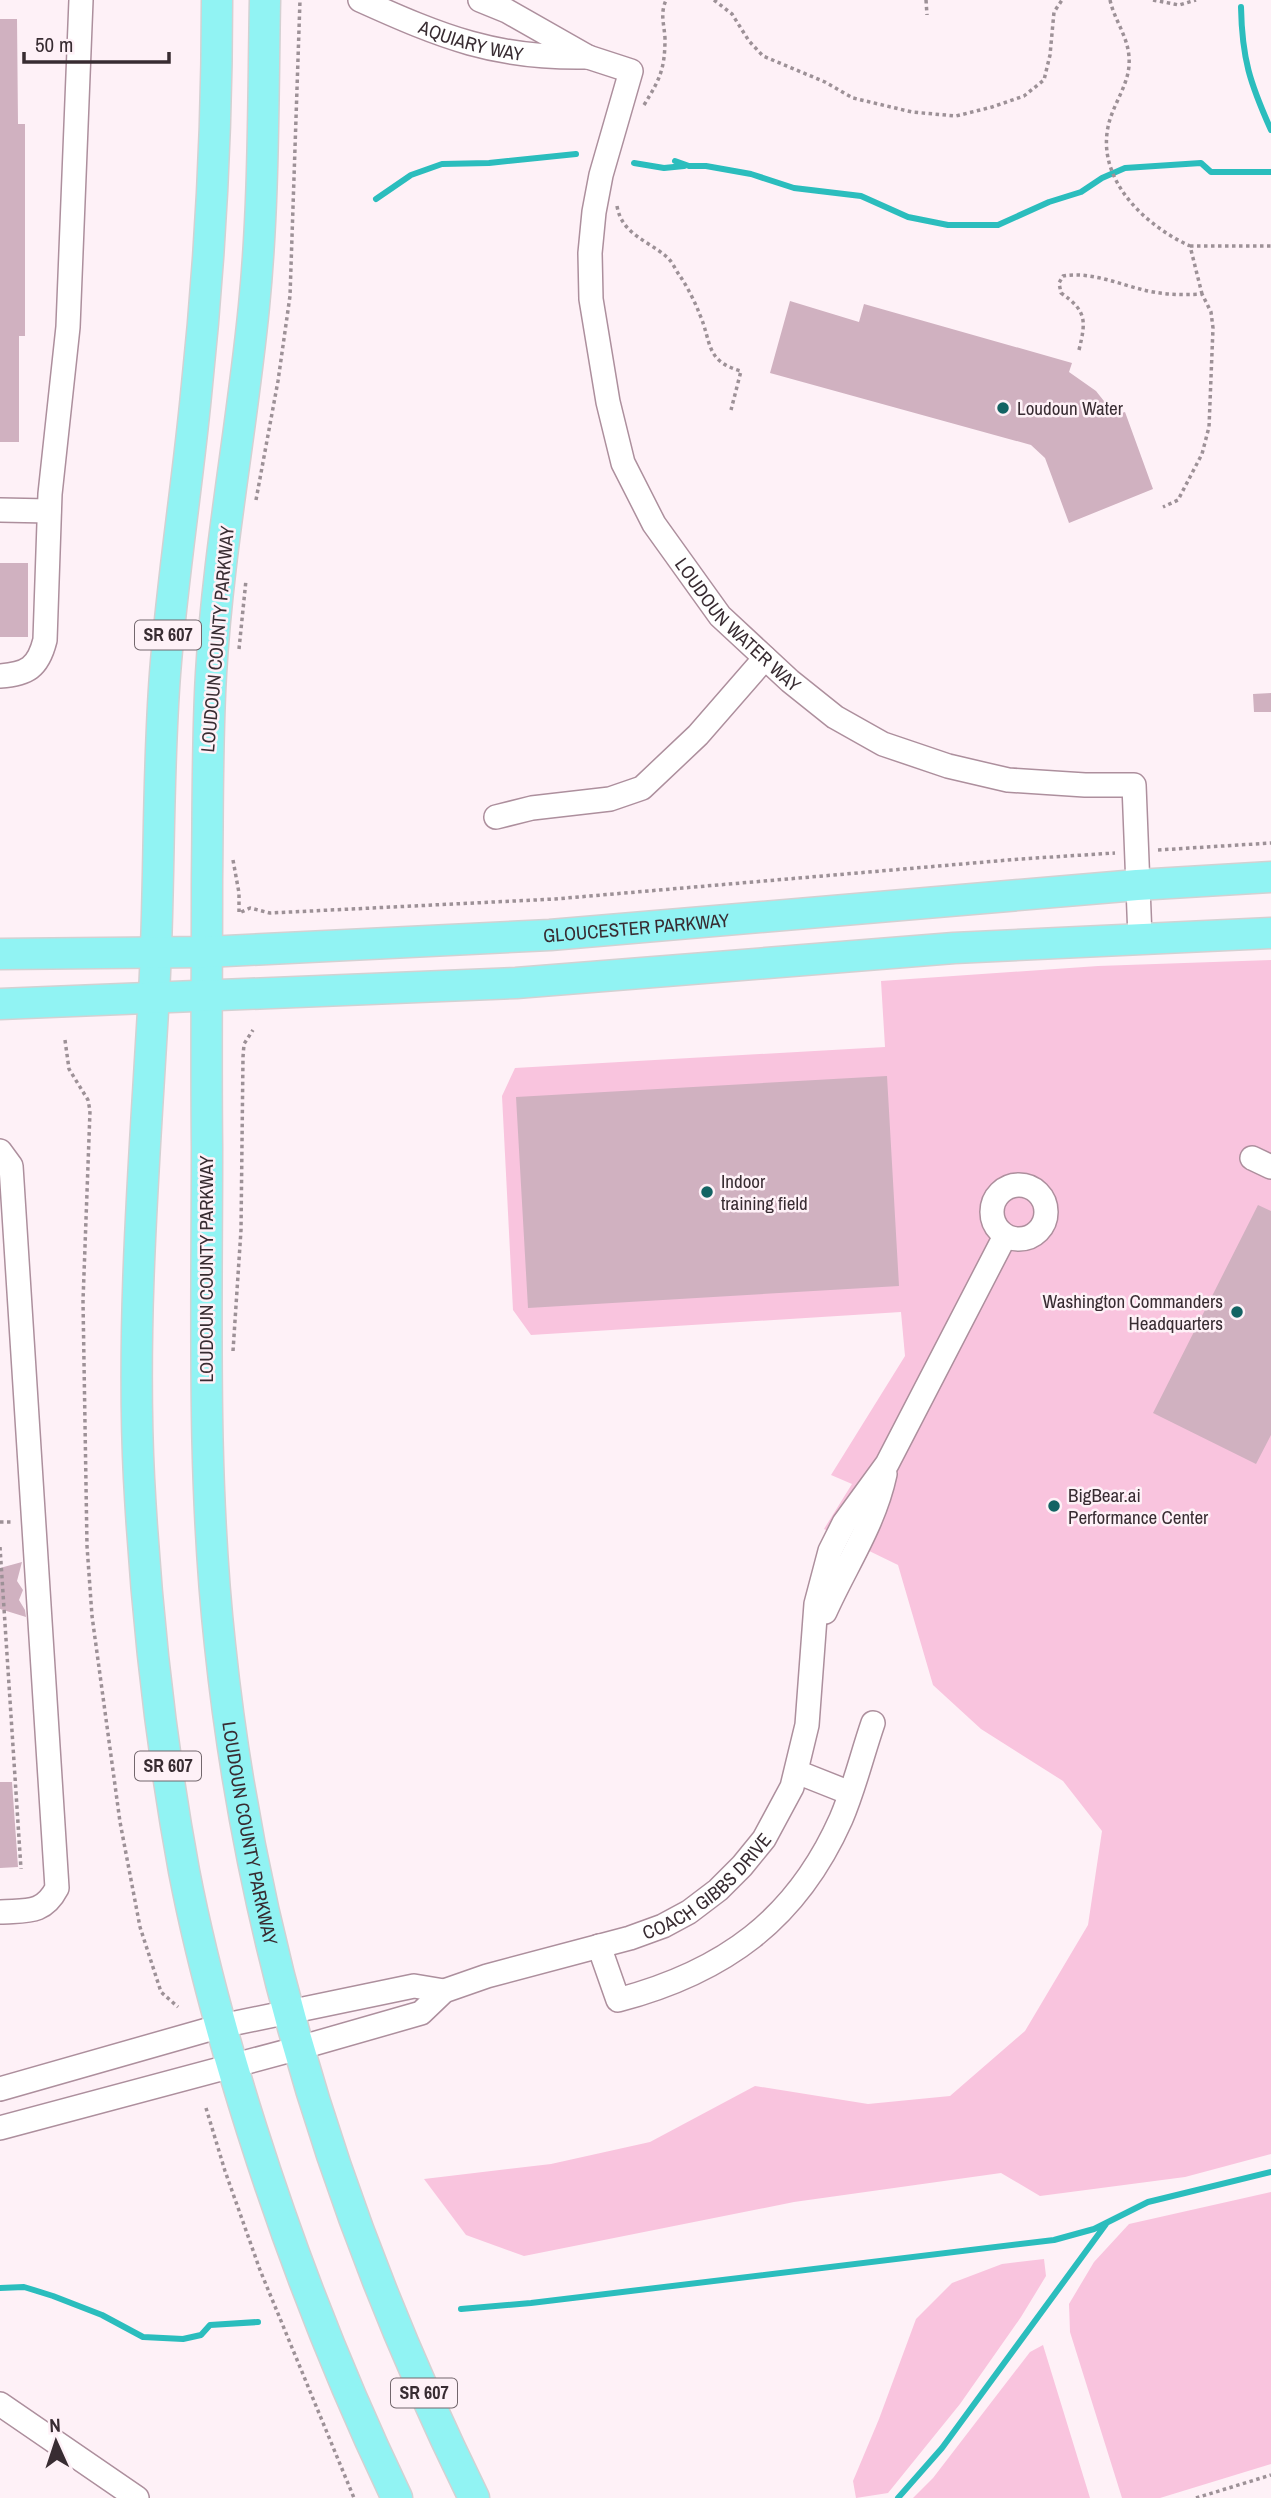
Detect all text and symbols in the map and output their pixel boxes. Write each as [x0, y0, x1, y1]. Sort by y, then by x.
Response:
street label: AQUIARY WAY [414, 13, 526, 67]
scale bar [24, 21, 170, 65]
text: 50 m [35, 30, 73, 59]
place label: Loudoun Water [1017, 395, 1124, 421]
marker: Loudoun Water [995, 400, 1011, 416]
street label: LOUDOUN COUNTY PARKWAY [194, 524, 240, 753]
street label: LOUDOUN WATER WAY [669, 552, 807, 698]
road number: SR 607 [135, 620, 201, 650]
street label: GLOUCESTER PARKWAY [542, 907, 731, 948]
street label: LOUDOUN COUNTY PARKWAY [193, 1155, 219, 1383]
place label: Indoor training field [721, 1168, 808, 1216]
marker: Indoor training field [699, 1184, 715, 1200]
place label: Washington Commanders Headquarters [1043, 1288, 1223, 1336]
marker: Washington Commanders Headquarters [1229, 1304, 1245, 1320]
place label: BigBear.ai Performance Center [1068, 1482, 1209, 1530]
marker: BigBear.ai Performance Center [1046, 1498, 1062, 1514]
street label: LOUDOUN COUNTY PARKWAY [216, 1720, 284, 1948]
road number: SR 607 [135, 1751, 201, 1780]
street label: COACH GIBBS DRIVE [639, 1827, 777, 1945]
road number: SR 607 [391, 2378, 457, 2407]
north arrow [21, 2407, 91, 2477]
text: N [49, 2412, 61, 2438]

